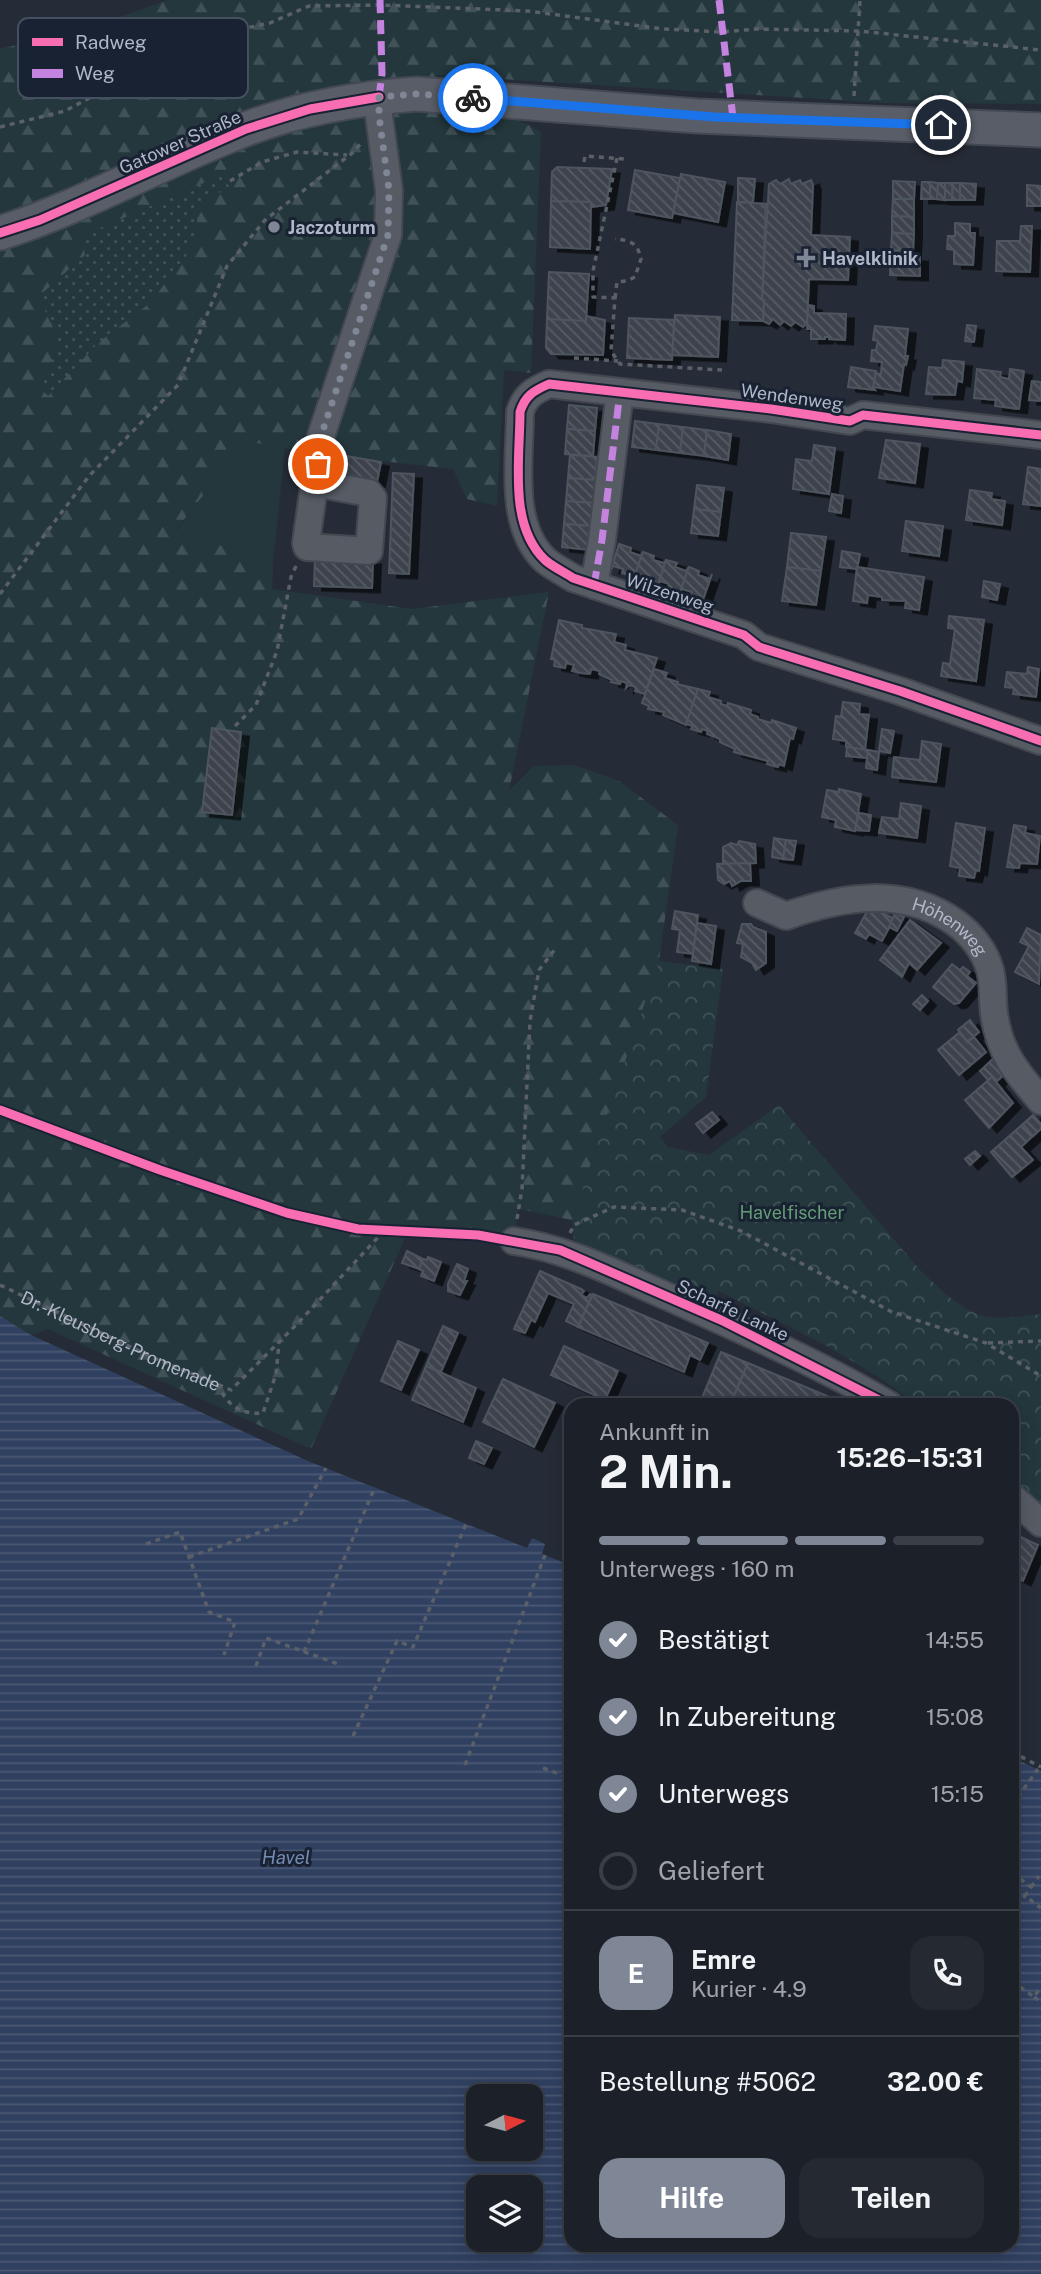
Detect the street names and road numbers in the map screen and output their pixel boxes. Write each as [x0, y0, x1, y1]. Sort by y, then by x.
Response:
street label: Gatower Straße [116, 106, 244, 178]
street label: Wendenweg [739, 379, 845, 415]
street label: Wilzenweg [623, 569, 717, 617]
street label: Höhenweg [910, 893, 993, 960]
street label: Scharfe Lanke [674, 1275, 792, 1345]
street label: Dr.-Kleusberg-Promenade [18, 1286, 224, 1395]

